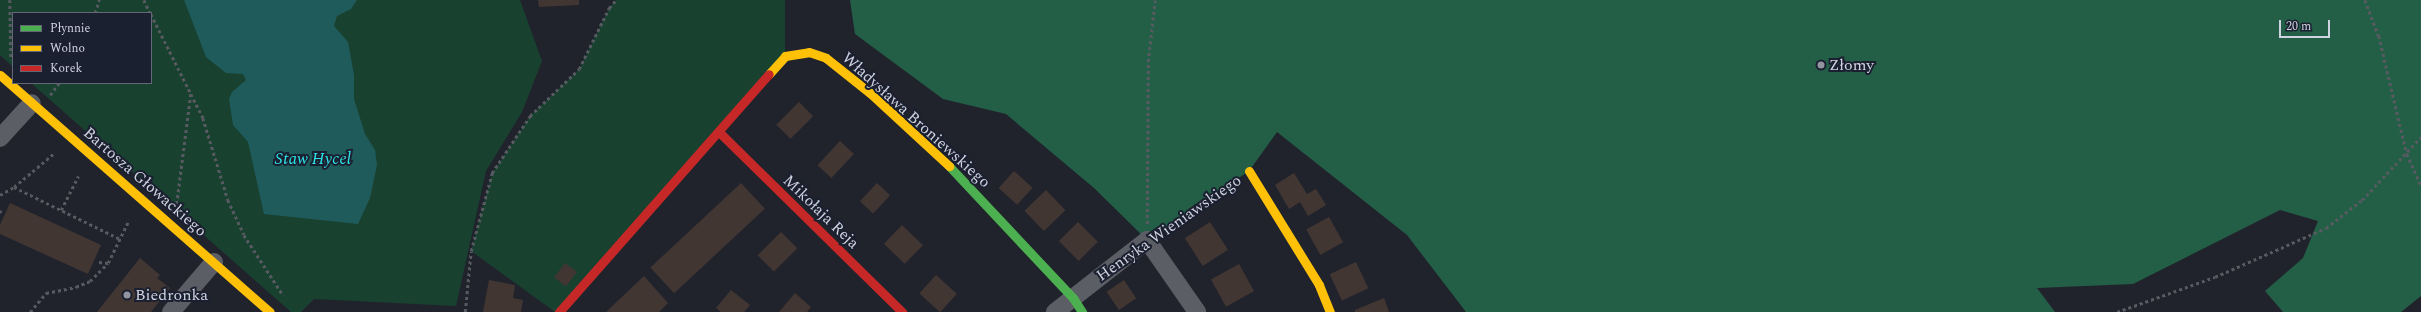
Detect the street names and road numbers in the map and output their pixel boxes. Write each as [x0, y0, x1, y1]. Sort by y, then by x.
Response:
street label: Władysława Broniewskiego [838, 48, 994, 192]
street label: Bartosza Głowackiego [79, 123, 211, 241]
street label: Mikołaja Reja [779, 171, 863, 253]
street label: Henryka Wieniawskiego [1093, 171, 1245, 285]

